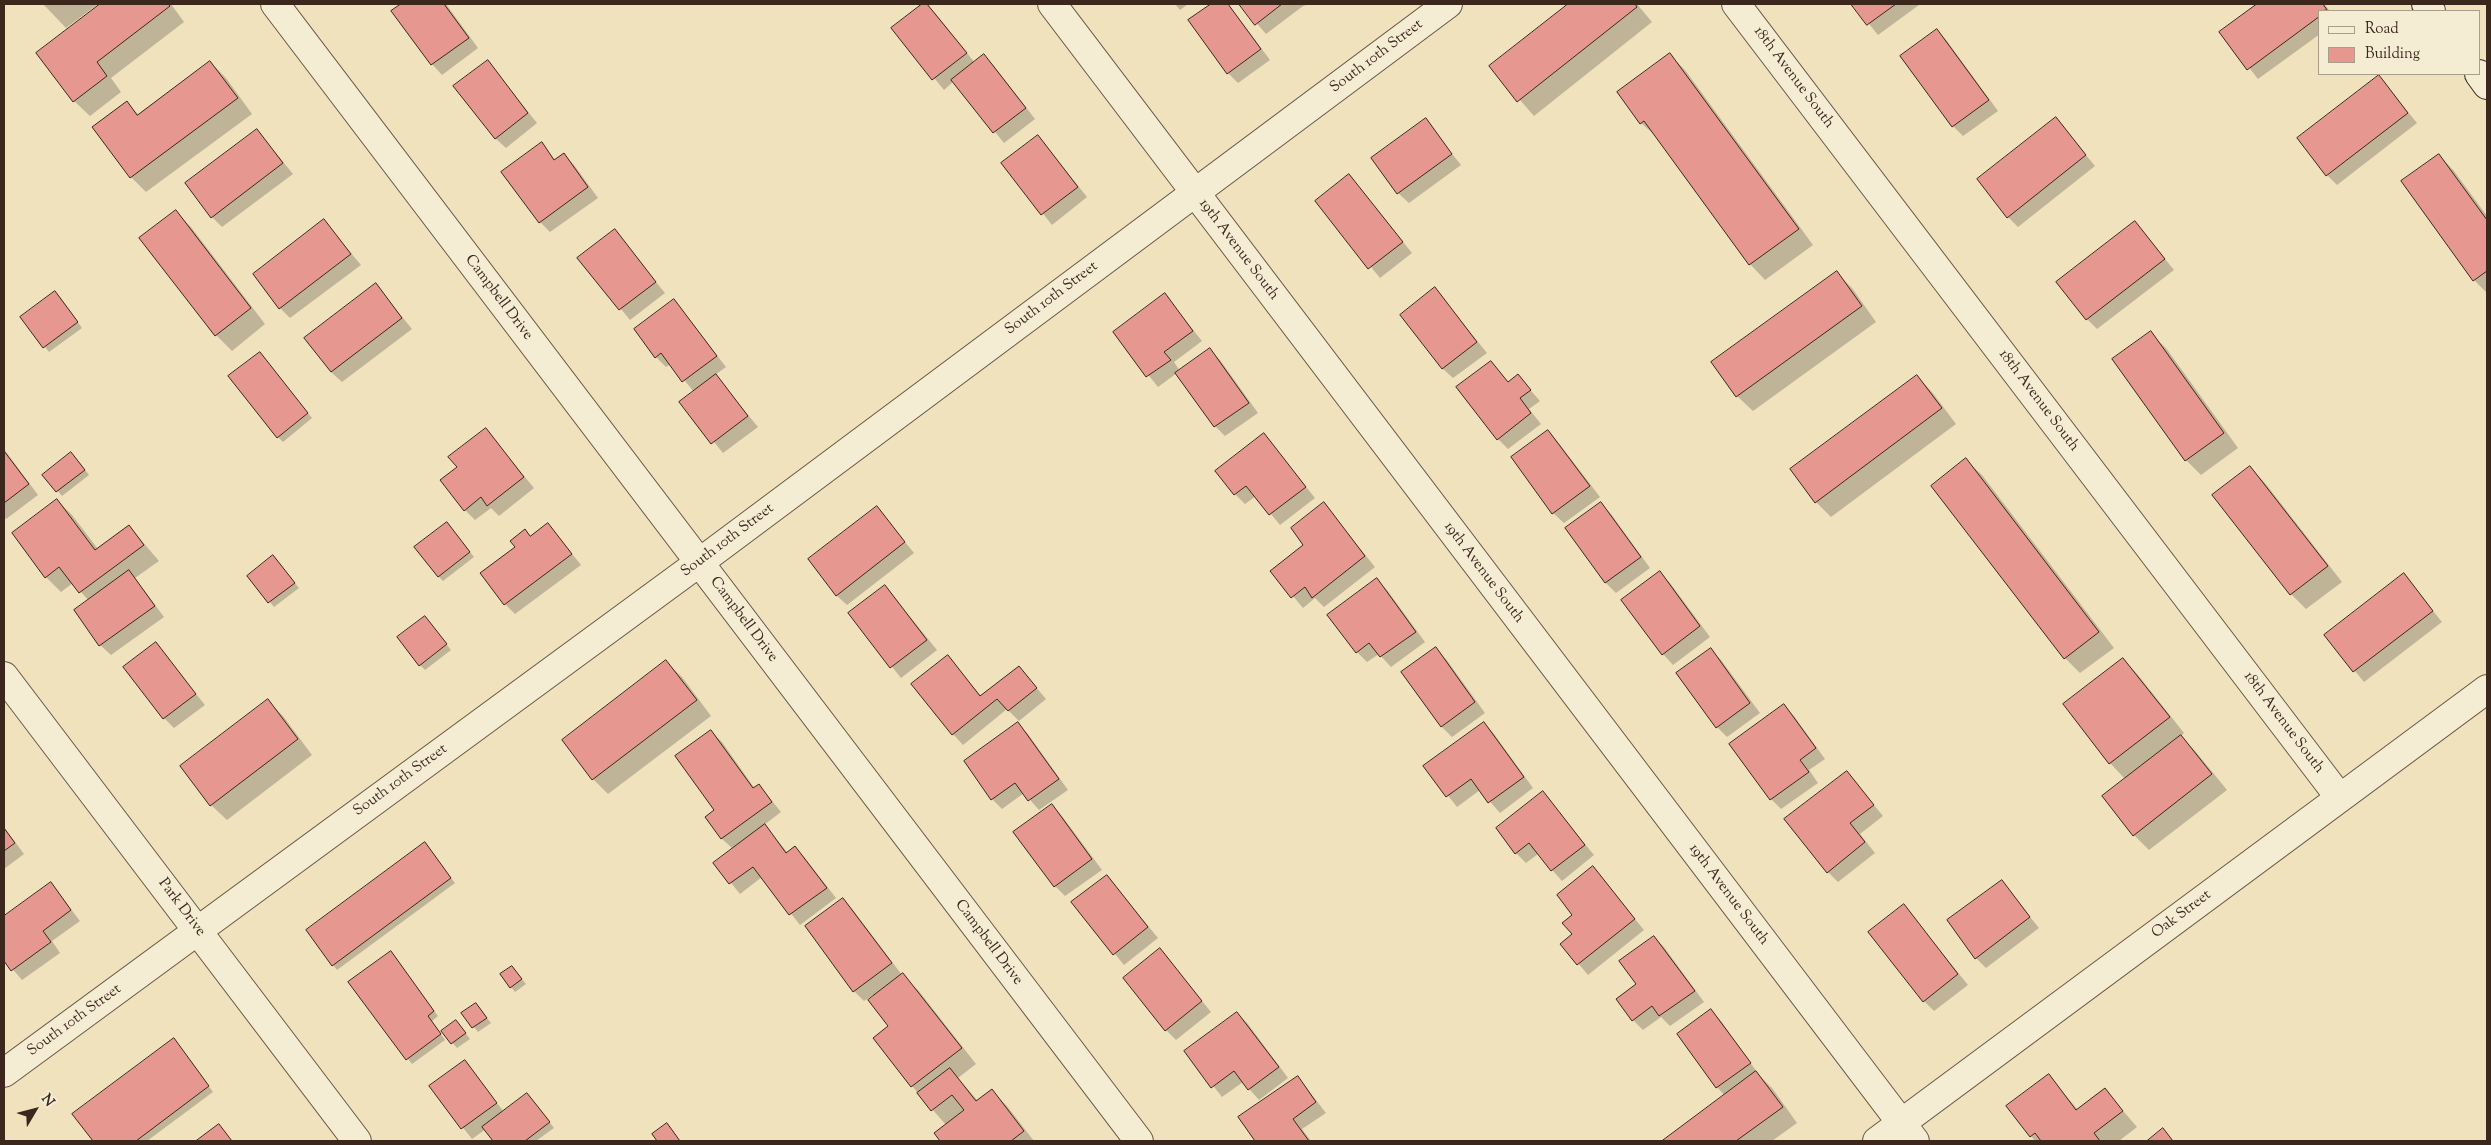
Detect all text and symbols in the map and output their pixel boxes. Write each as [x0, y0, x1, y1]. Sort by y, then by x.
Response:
legend [2318, 10, 2481, 75]
street label: South 10th Street [1327, 16, 1427, 98]
text: Road [2365, 19, 2399, 40]
street label: 18th Avenue South [1749, 24, 1837, 132]
text: Building [2365, 44, 2420, 65]
street label: 19th Avenue South [1194, 196, 1282, 304]
street label: Campbell Drive [460, 252, 536, 344]
street label: South 10th Street [1002, 258, 1102, 340]
street label: 18th Avenue South [1994, 347, 2082, 455]
street label: South 10th Street [678, 500, 778, 582]
street label: 19th Avenue South [1439, 519, 1527, 627]
street label: Campbell Drive [705, 574, 781, 666]
street label: 18th Avenue South [2239, 669, 2327, 777]
street label: South 10th Street [351, 741, 451, 821]
street label: 19th Avenue South [1684, 841, 1772, 949]
street label: Park Drive [153, 875, 209, 941]
street label: Oak Street [2149, 887, 2215, 943]
street label: Campbell Drive [950, 897, 1026, 989]
street label: South 10th Street [25, 981, 125, 1061]
north arrow [10, 1085, 60, 1135]
text: N [36, 1090, 58, 1111]

